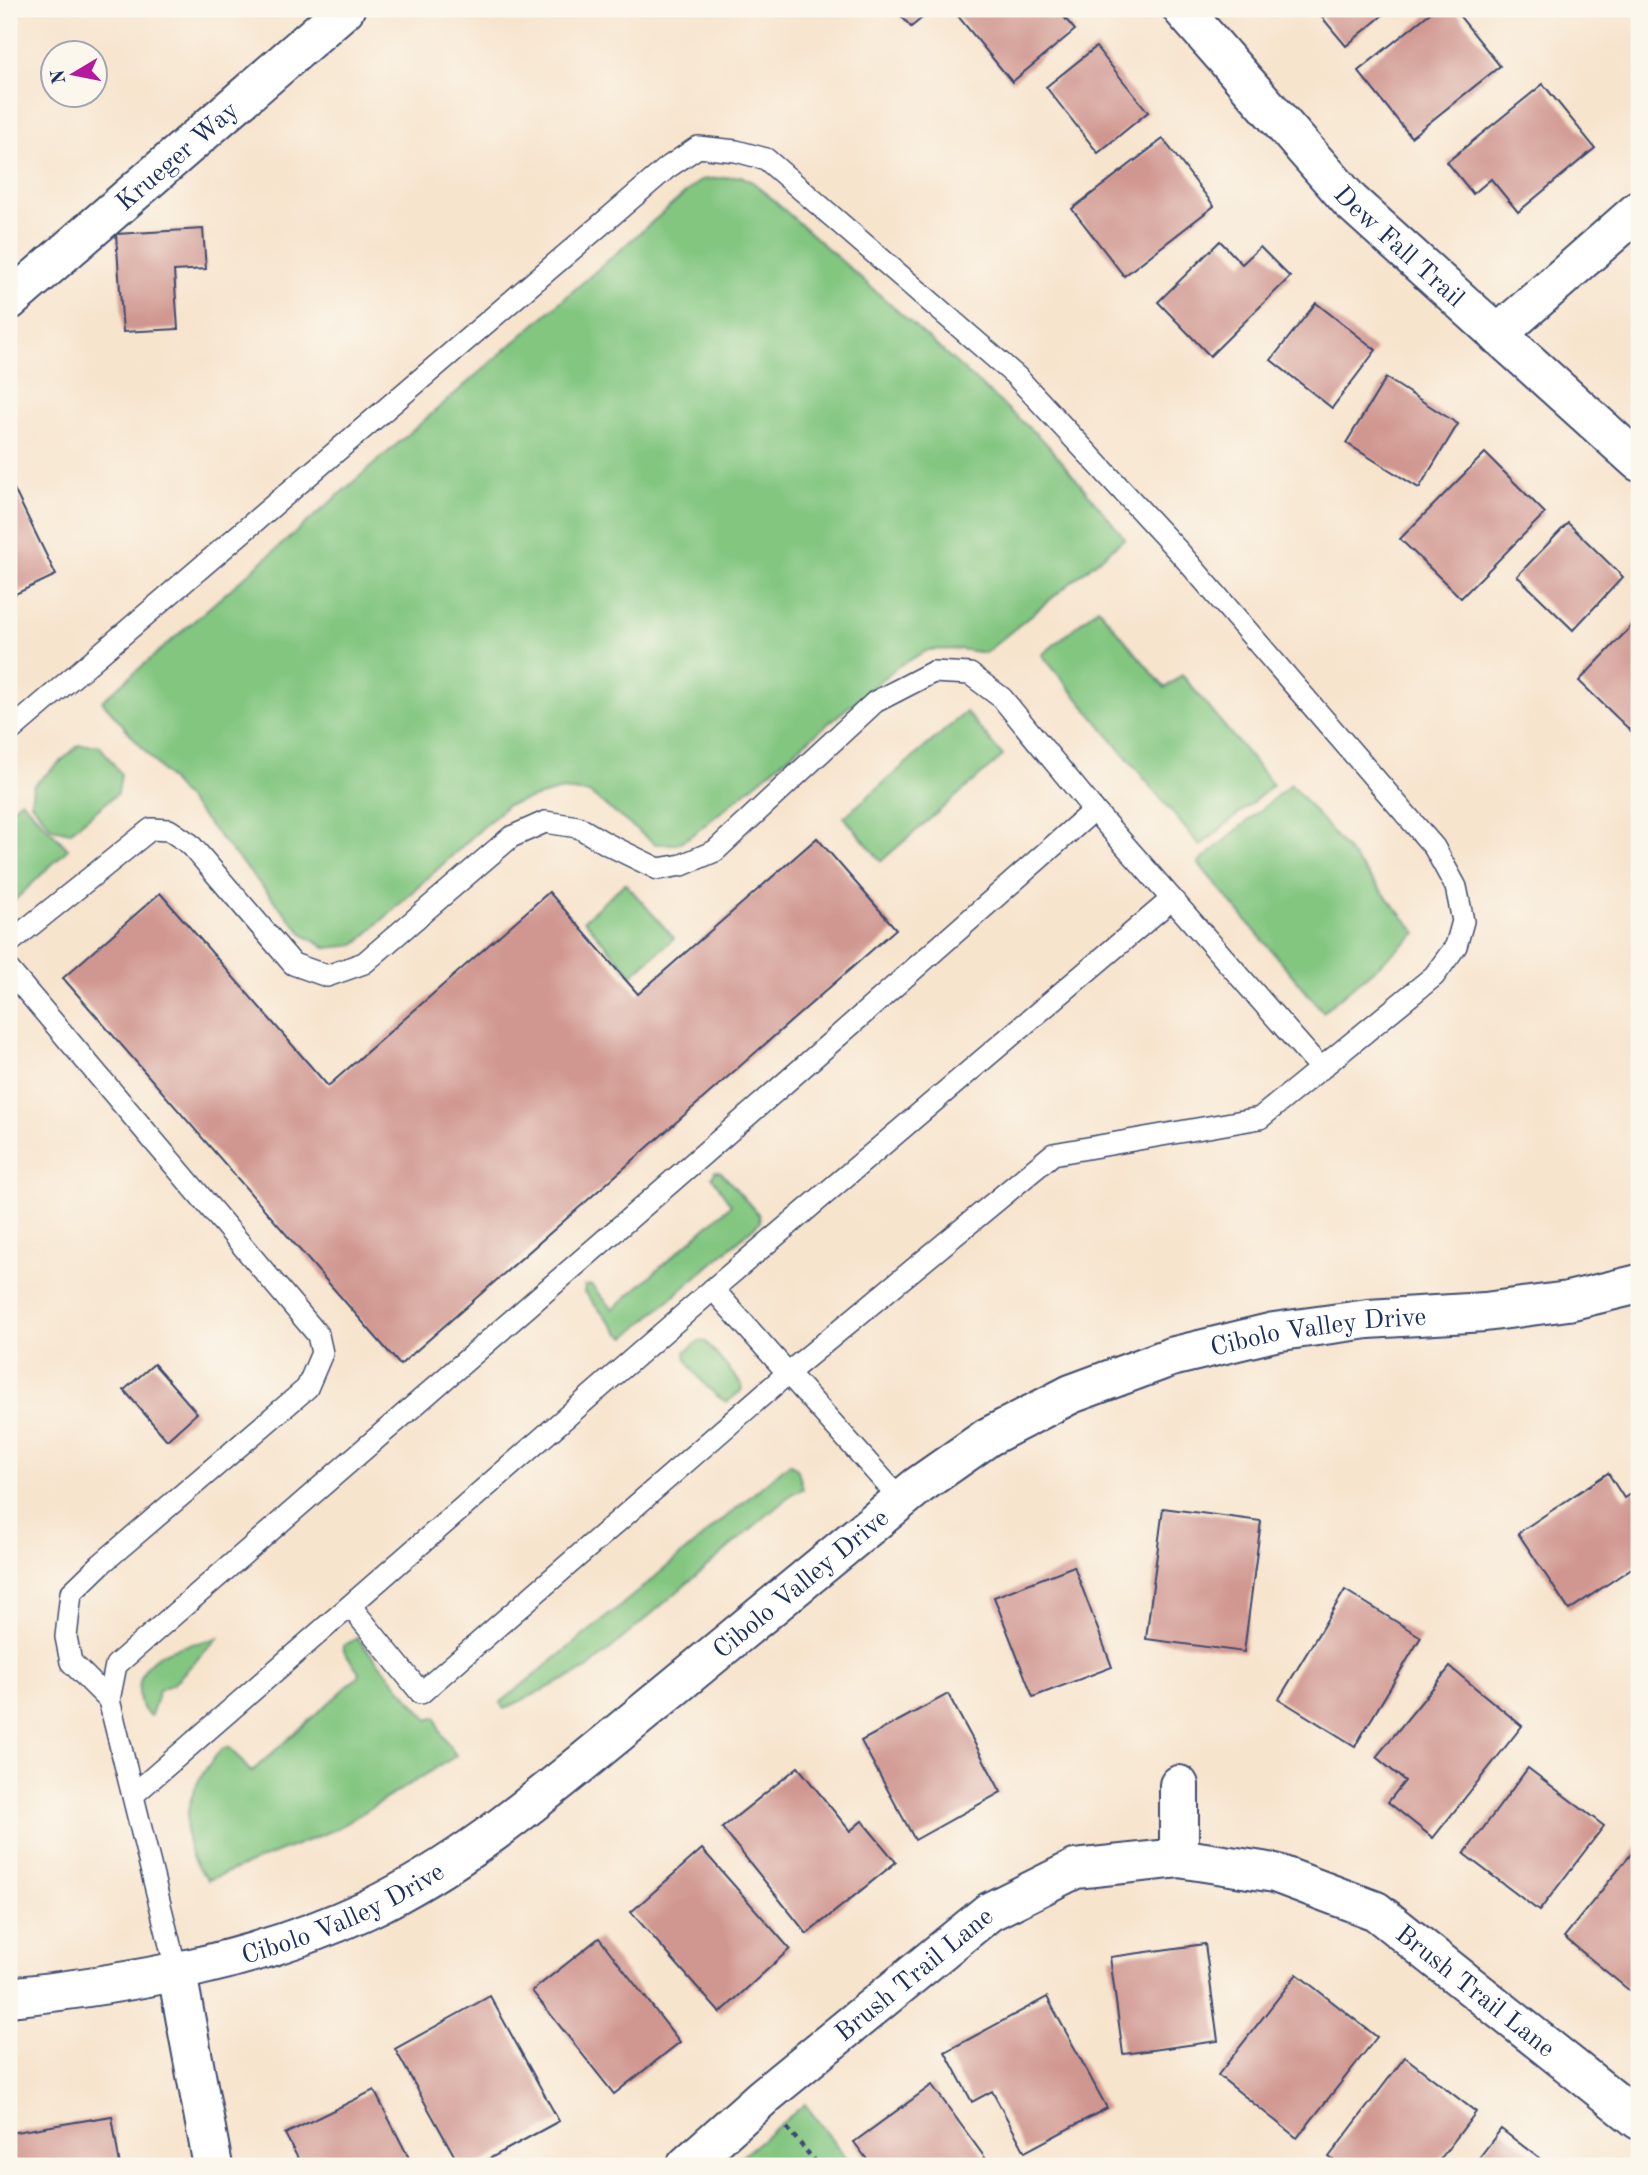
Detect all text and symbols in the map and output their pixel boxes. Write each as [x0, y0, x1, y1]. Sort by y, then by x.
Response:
north arrow [38, 38, 108, 108]
text: N [49, 67, 70, 85]
street label: Krueger Way [112, 97, 244, 217]
street label: Dew Fall Trail [1328, 182, 1469, 313]
street label: Cibolo Valley Drive [1208, 1305, 1427, 1362]
street label: Cibolo Valley Drive [709, 1505, 894, 1664]
street label: Cibolo Valley Drive [239, 1859, 449, 1970]
street label: Brush Trail Lane [831, 1903, 999, 2047]
street label: Brush Trail Lane [1390, 1921, 1559, 2063]

